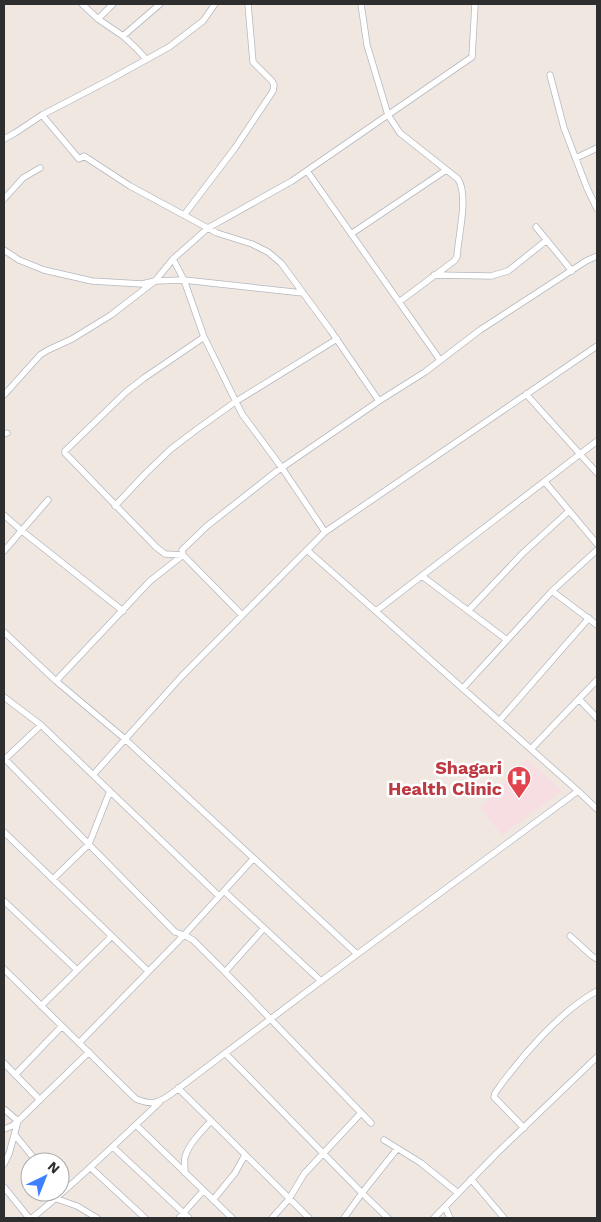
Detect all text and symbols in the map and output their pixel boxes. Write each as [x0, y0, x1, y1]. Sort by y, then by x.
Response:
place label: Shagari Health Clinic [388, 757, 502, 799]
hospital icon: Shagari Health Clinic [506, 765, 532, 799]
north arrow [20, 1152, 70, 1202]
text: N [45, 1158, 63, 1177]

